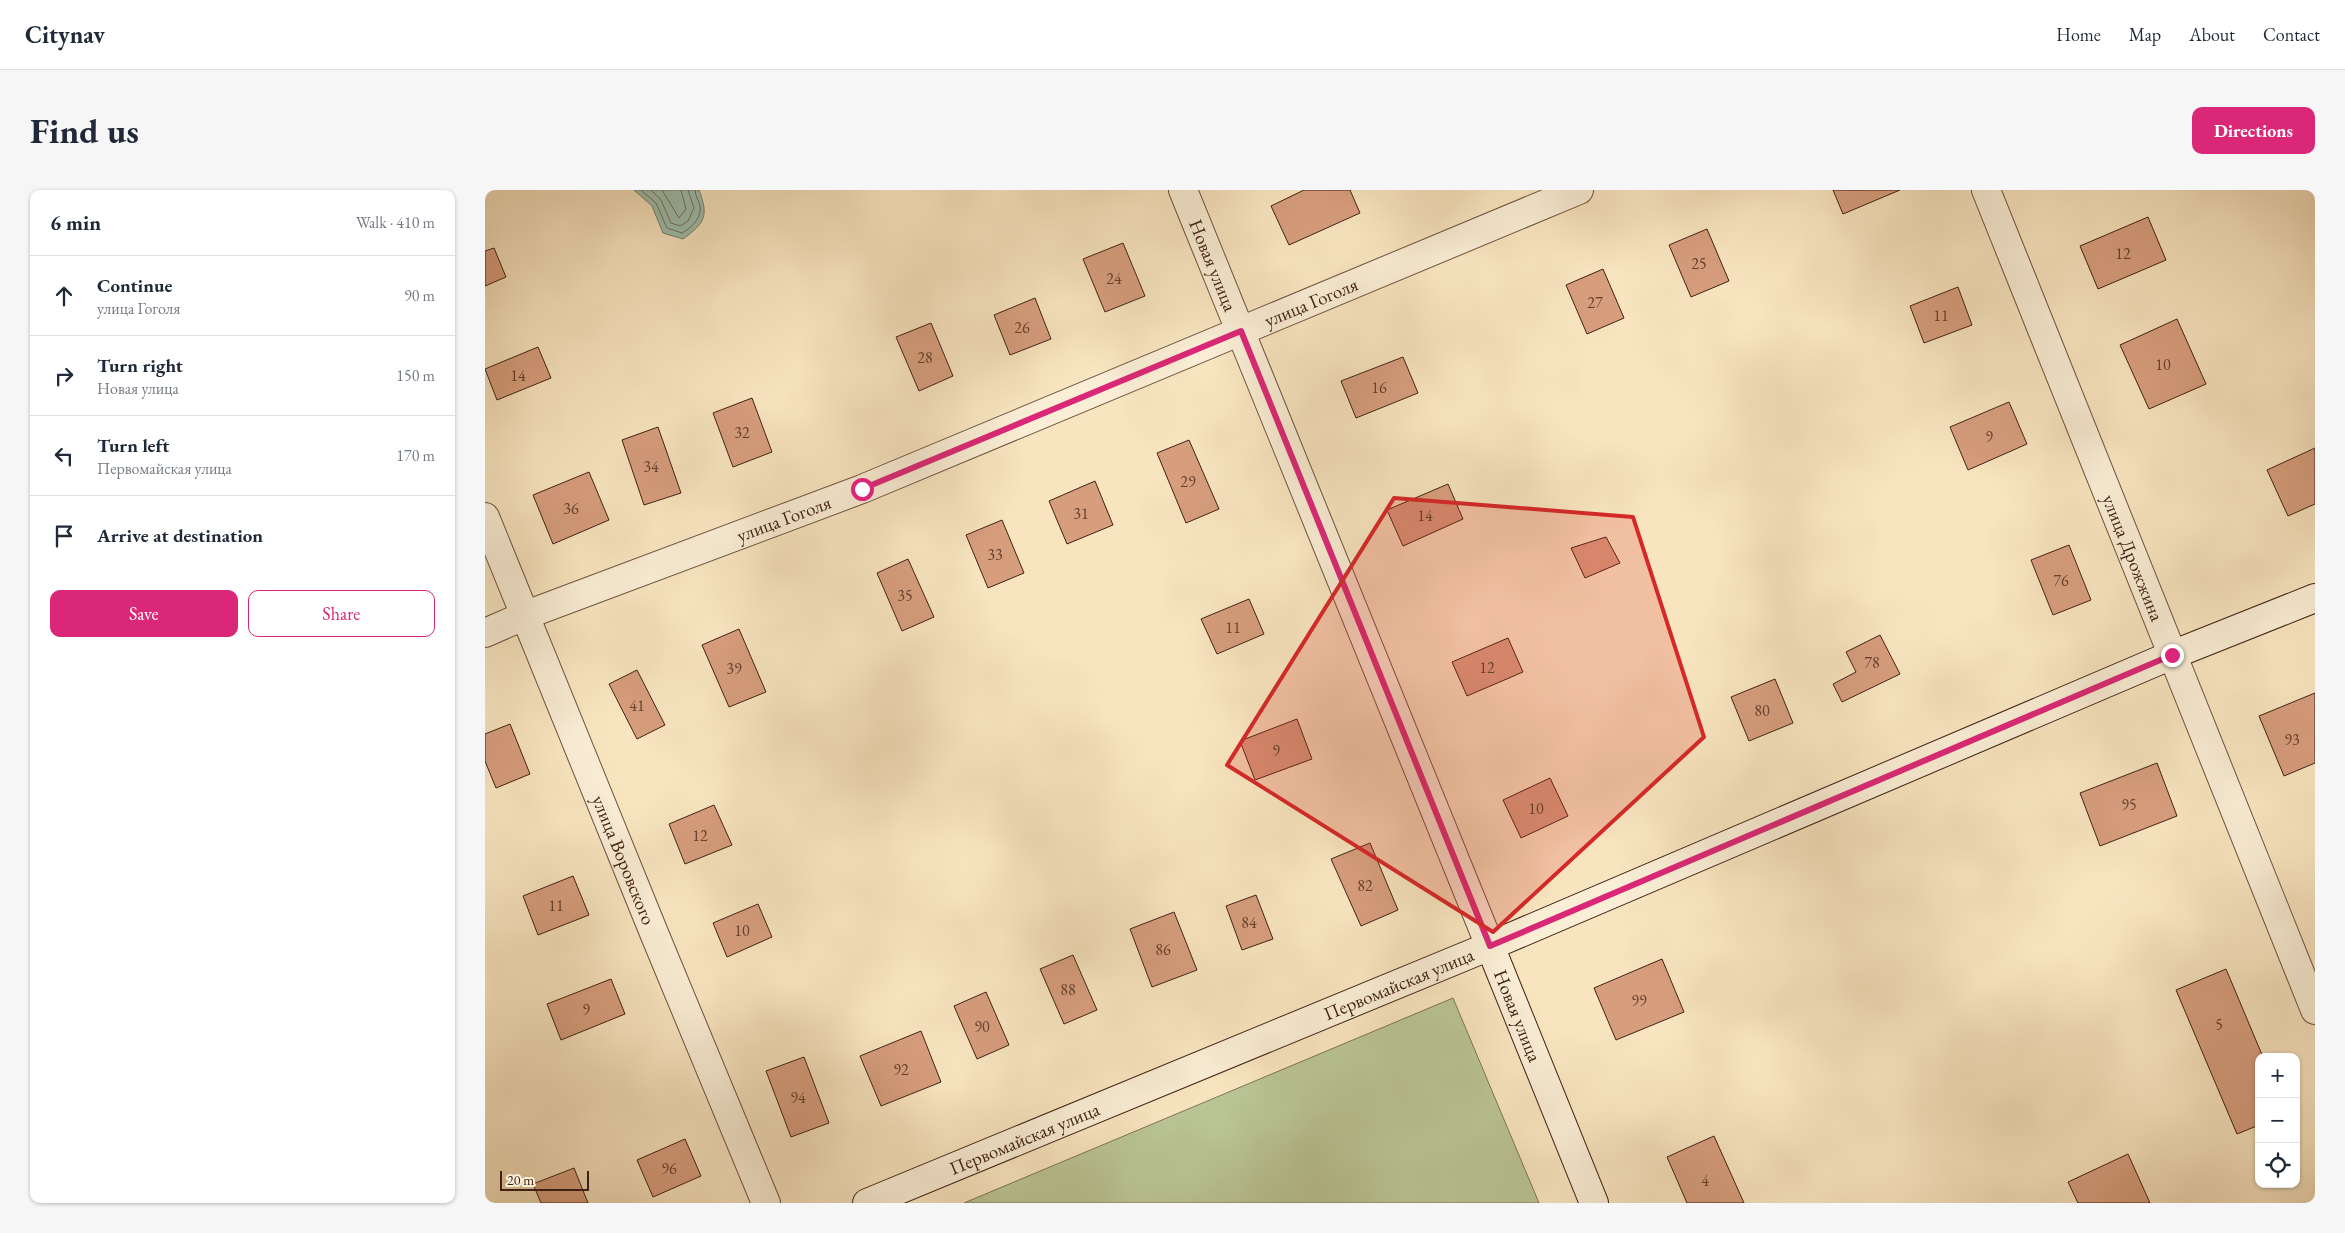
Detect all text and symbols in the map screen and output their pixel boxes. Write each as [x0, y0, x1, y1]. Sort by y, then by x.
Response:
text: Citynav [25, 19, 105, 50]
text: Home [2056, 23, 2101, 46]
text: Map [2129, 23, 2161, 46]
text: About [2189, 23, 2235, 46]
text: Contact [2263, 23, 2320, 46]
button: Directions [2192, 107, 2315, 154]
text: Find us [30, 108, 139, 153]
text: 6 min [50, 209, 101, 236]
text: Walk · 410 m [356, 212, 435, 233]
street label: Новая улица [1184, 215, 1243, 315]
house number: 12 [2115, 243, 2131, 264]
house number: 25 [1691, 253, 1707, 274]
house number: 24 [1106, 268, 1122, 289]
street label: улица Гоголя [1260, 271, 1362, 332]
text: Continue [97, 273, 172, 298]
icon: ahead [50, 282, 78, 310]
text: 90 m [404, 285, 435, 306]
house number: 27 [1587, 292, 1603, 313]
text: улица Гоголя [97, 298, 180, 319]
house number: 11 [1933, 305, 1949, 326]
house number: 26 [1014, 317, 1030, 338]
house number: 28 [917, 347, 933, 368]
text: Turn right [97, 353, 183, 378]
house number: 10 [2155, 354, 2171, 375]
icon: right [50, 362, 78, 390]
text: 150 m [396, 365, 435, 386]
house number: 14 [510, 365, 526, 386]
house number: 16 [1371, 377, 1387, 398]
text: Новая улица [97, 378, 179, 399]
house number: 32 [734, 422, 750, 443]
house number: 9 [1985, 426, 1993, 447]
text: Turn left [97, 433, 169, 458]
icon: left [50, 442, 78, 470]
text: 170 m [396, 445, 435, 466]
house number: 34 [643, 456, 659, 477]
text: Первомайская улица [97, 458, 232, 479]
house number: 29 [1180, 471, 1196, 492]
route start [851, 478, 874, 501]
street label: улица Гоголя [733, 489, 835, 547]
street label: улица Дрожжина [2097, 490, 2170, 625]
house number: 36 [563, 498, 579, 519]
house number: 31 [1073, 503, 1089, 524]
house number: 14 [1417, 505, 1433, 526]
icon: arrive [50, 522, 78, 550]
text: Arrive at destination [97, 523, 263, 548]
house number: 33 [987, 544, 1003, 565]
house number: 76 [2053, 570, 2069, 591]
house number: 35 [897, 585, 913, 606]
button: Save [50, 590, 238, 637]
button: Share [248, 590, 435, 637]
house number: 11 [1225, 617, 1241, 638]
route end [2161, 644, 2184, 667]
house number: 78 [1864, 652, 1880, 673]
house number: 12 [1479, 657, 1495, 678]
house number: 39 [726, 658, 742, 679]
house number: 41 [629, 695, 645, 716]
house number: 80 [1754, 700, 1770, 721]
house number: 93 [2284, 729, 2300, 750]
house number: 9 [1272, 740, 1280, 761]
street label: улица Воровского [587, 791, 662, 928]
house number: 95 [2121, 794, 2137, 815]
house number: 10 [1528, 798, 1544, 819]
house number: 12 [692, 825, 708, 846]
house number: 82 [1357, 875, 1373, 896]
house number: 11 [548, 895, 564, 916]
house number: 84 [1241, 912, 1257, 933]
house number: 10 [734, 920, 750, 941]
house number: 86 [1155, 939, 1171, 960]
street label: Первомайская улица [1320, 941, 1478, 1026]
street label: Новая улица [1488, 966, 1548, 1066]
house number: 88 [1060, 979, 1076, 1000]
house number: 99 [1631, 990, 1647, 1011]
house number: 9 [582, 999, 590, 1020]
house number: 5 [2215, 1014, 2223, 1035]
house number: 90 [974, 1016, 990, 1037]
map controls [2255, 1053, 2300, 1188]
button: + [2255, 1053, 2300, 1098]
house number: 92 [893, 1059, 909, 1080]
house number: 94 [790, 1087, 806, 1108]
street label: Первомайская улица [945, 1096, 1103, 1180]
button: − [2255, 1098, 2300, 1143]
button: locate [2255, 1143, 2300, 1188]
house number: 96 [661, 1158, 677, 1179]
scale bar [500, 1168, 589, 1191]
house number: 4 [1701, 1170, 1709, 1191]
text: 20 m [507, 1171, 534, 1189]

